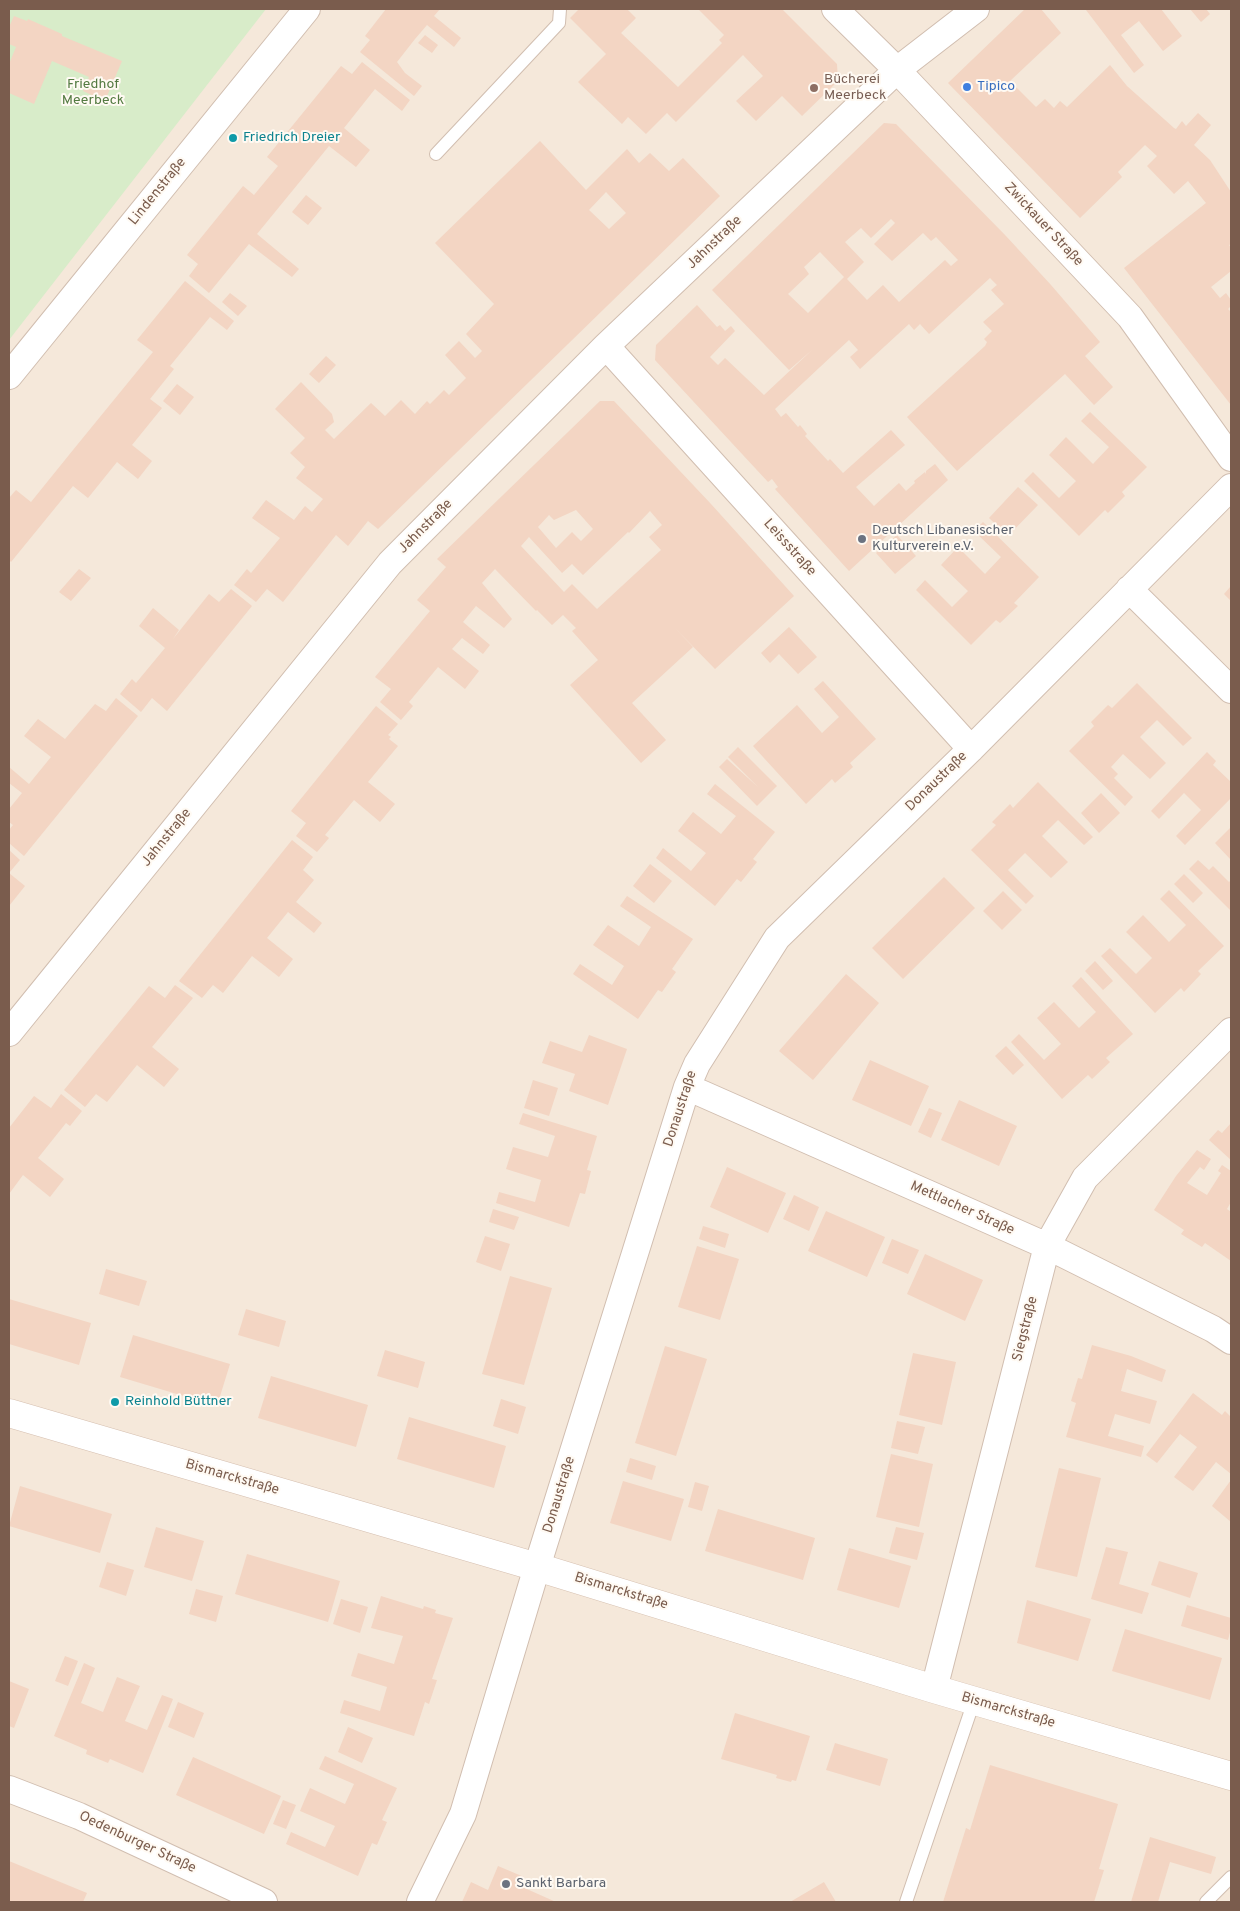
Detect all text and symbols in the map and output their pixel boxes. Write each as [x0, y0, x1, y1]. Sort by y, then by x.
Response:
place label: Bücherei Meerbeck [824, 72, 886, 104]
park label: Friedhof Meerbeck [62, 77, 124, 110]
place label: Tipico [977, 79, 1015, 95]
marker: Tipico [961, 81, 973, 93]
marker: Bücherei Meerbeck [808, 82, 820, 94]
place label: Friedrich Dreier [243, 130, 340, 146]
marker: Friedrich Dreier [227, 132, 239, 144]
street label: Lindenstraße [126, 155, 190, 229]
street label: Zwickauer Straße [1000, 180, 1086, 270]
street label: Jahnstraße [684, 213, 746, 273]
street label: Jahnstraße [395, 496, 457, 558]
street label: Leissstraße [759, 516, 819, 580]
place label: Deutsch Libanesischer Kulturverein e.V. [872, 523, 1014, 556]
marker: Deutsch Libanesischer Kulturverein e.V. [856, 533, 868, 545]
street label: Donaustraße [903, 748, 971, 816]
street label: Jahnstraße [138, 806, 196, 870]
street label: Donaustraße [661, 1069, 701, 1149]
street label: Mettlacher Straße [907, 1178, 1017, 1240]
street label: Siegstraße [1010, 1295, 1042, 1363]
place label: Reinhold Büttner [125, 1394, 232, 1410]
marker: Reinhold Büttner [109, 1396, 121, 1408]
street label: Donaustraße [540, 1455, 580, 1535]
street label: Bismarckstraße [183, 1457, 281, 1499]
street label: Bismarckstraße [572, 1570, 670, 1614]
street label: Bismarckstraße [959, 1690, 1057, 1732]
street label: Oedenburger Straße [76, 1809, 198, 1877]
place label: Sankt Barbara [516, 1876, 606, 1892]
marker: Sankt Barbara [500, 1878, 512, 1890]

